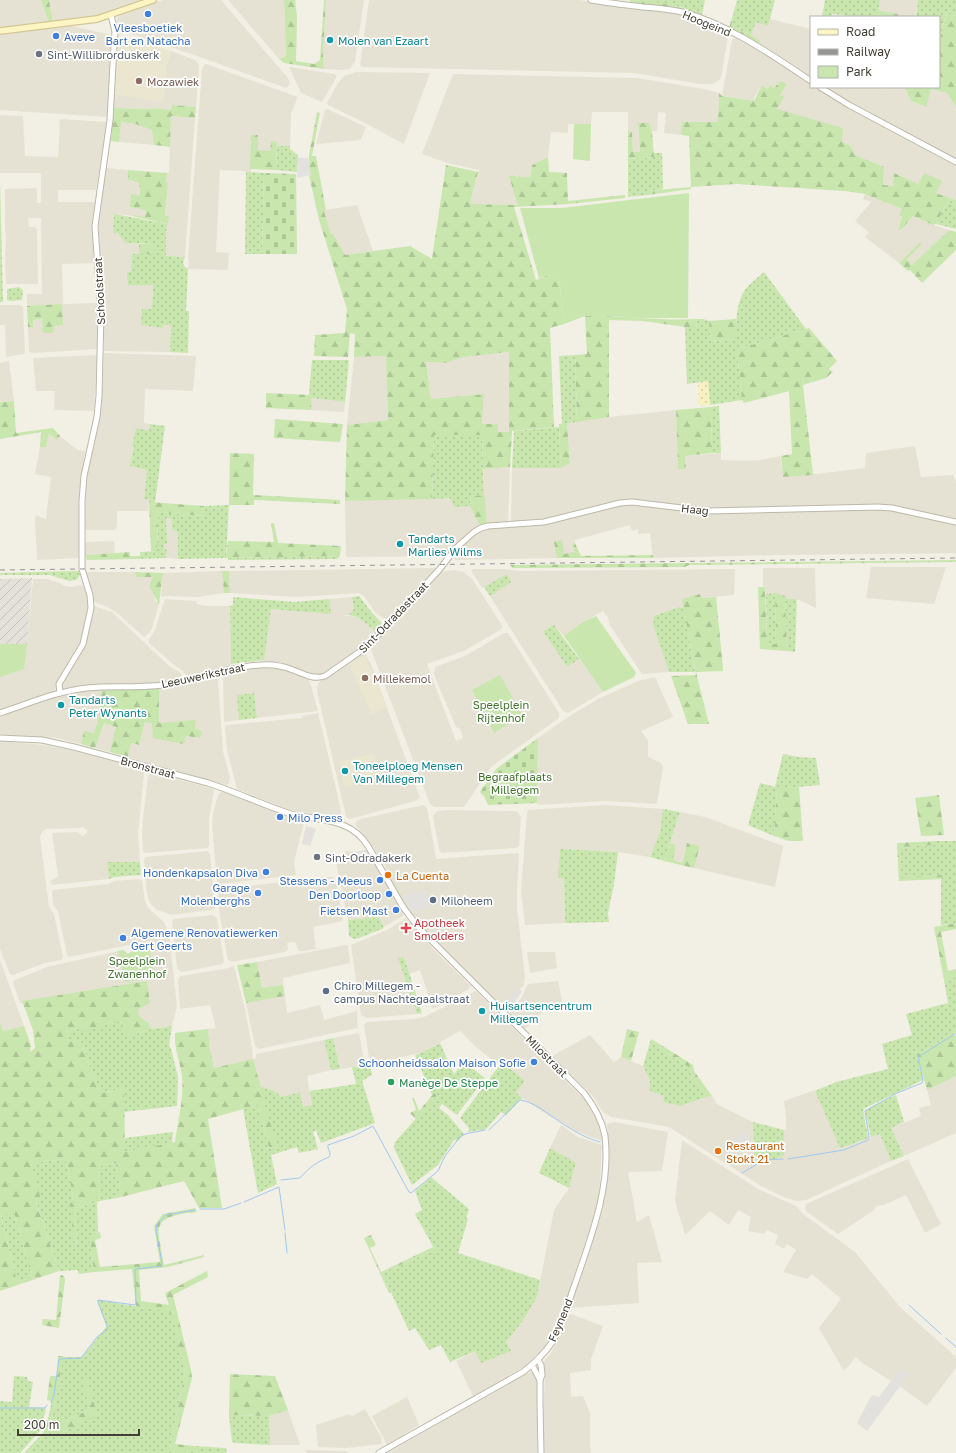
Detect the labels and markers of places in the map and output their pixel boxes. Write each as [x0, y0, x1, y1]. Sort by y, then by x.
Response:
marker: Vleesboetiek Bart en Natacha [143, 9, 153, 19]
place label: Vleesboetiek Bart en Natacha [105, 21, 191, 47]
place label: Aveve [64, 30, 95, 43]
marker: Aveve [51, 31, 61, 41]
place label: Molen van Ezaart [338, 34, 429, 47]
marker: Molen van Ezaart [325, 35, 335, 45]
place label: Sint-Willibrorduskerk [47, 48, 159, 61]
marker: Sint-Willibrorduskerk [34, 49, 44, 59]
place label: Mozawiek [147, 75, 199, 88]
marker: Mozawiek [134, 76, 144, 86]
place label: Tandarts Marlies Wilms [408, 532, 482, 558]
marker: Tandarts Marlies Wilms [395, 539, 405, 549]
place label: Millekemol [373, 672, 431, 685]
marker: Millekemol [360, 673, 370, 683]
place label: Tandarts Peter Wynants [69, 693, 147, 719]
marker: Tandarts Peter Wynants [56, 700, 66, 710]
place label: Toneelploeg Mensen Van Millegem [353, 759, 463, 785]
marker: Toneelploeg Mensen Van Millegem [340, 766, 350, 776]
place label: Milo Press [288, 811, 343, 824]
marker: Milo Press [275, 812, 285, 822]
place label: Sint-Odradakerk [325, 851, 411, 864]
marker: Sint-Odradakerk [312, 852, 322, 862]
place label: Hondenkapsalon Diva [143, 866, 258, 879]
marker: Hondenkapsalon Diva [261, 867, 271, 877]
place label: La Cuenta [396, 869, 449, 882]
marker: La Cuenta [383, 870, 393, 880]
place label: Stessens - Meeus [279, 874, 372, 887]
marker: Stessens - Meeus [375, 875, 385, 885]
place label: Garage Molenberghs [181, 881, 250, 907]
marker: Garage Molenberghs [253, 888, 263, 898]
place label: Den Doorloop [309, 888, 381, 901]
marker: Den Doorloop [384, 889, 394, 899]
place label: Miloheem [441, 894, 493, 907]
marker: Miloheem [428, 895, 438, 905]
place label: Fietsen Mast [320, 904, 388, 917]
marker: Fietsen Mast [391, 905, 401, 915]
place label: Apotheek Smolders [414, 916, 465, 942]
marker: Apotheek Smolders [401, 923, 411, 933]
place label: Algemene Renovatiewerken Gert Geerts [131, 926, 278, 952]
marker: Algemene Renovatiewerken Gert Geerts [118, 933, 128, 943]
place label: Chiro Millegem - campus Nachtegaalstraat [334, 979, 470, 1005]
marker: Chiro Millegem - campus Nachtegaalstraat [321, 986, 331, 996]
place label: Huisartsencentrum Millegem [490, 999, 592, 1025]
marker: Huisartsencentrum Millegem [477, 1006, 487, 1016]
place label: Schoonheidssalon Maison Sofie [359, 1056, 526, 1069]
marker: Schoonheidssalon Maison Sofie [529, 1057, 539, 1067]
place label: Manège De Steppe [399, 1076, 498, 1089]
marker: Manège De Steppe [386, 1077, 396, 1087]
place label: Restaurant Stokt 21 [726, 1139, 784, 1165]
marker: Restaurant Stokt 21 [713, 1146, 723, 1156]

